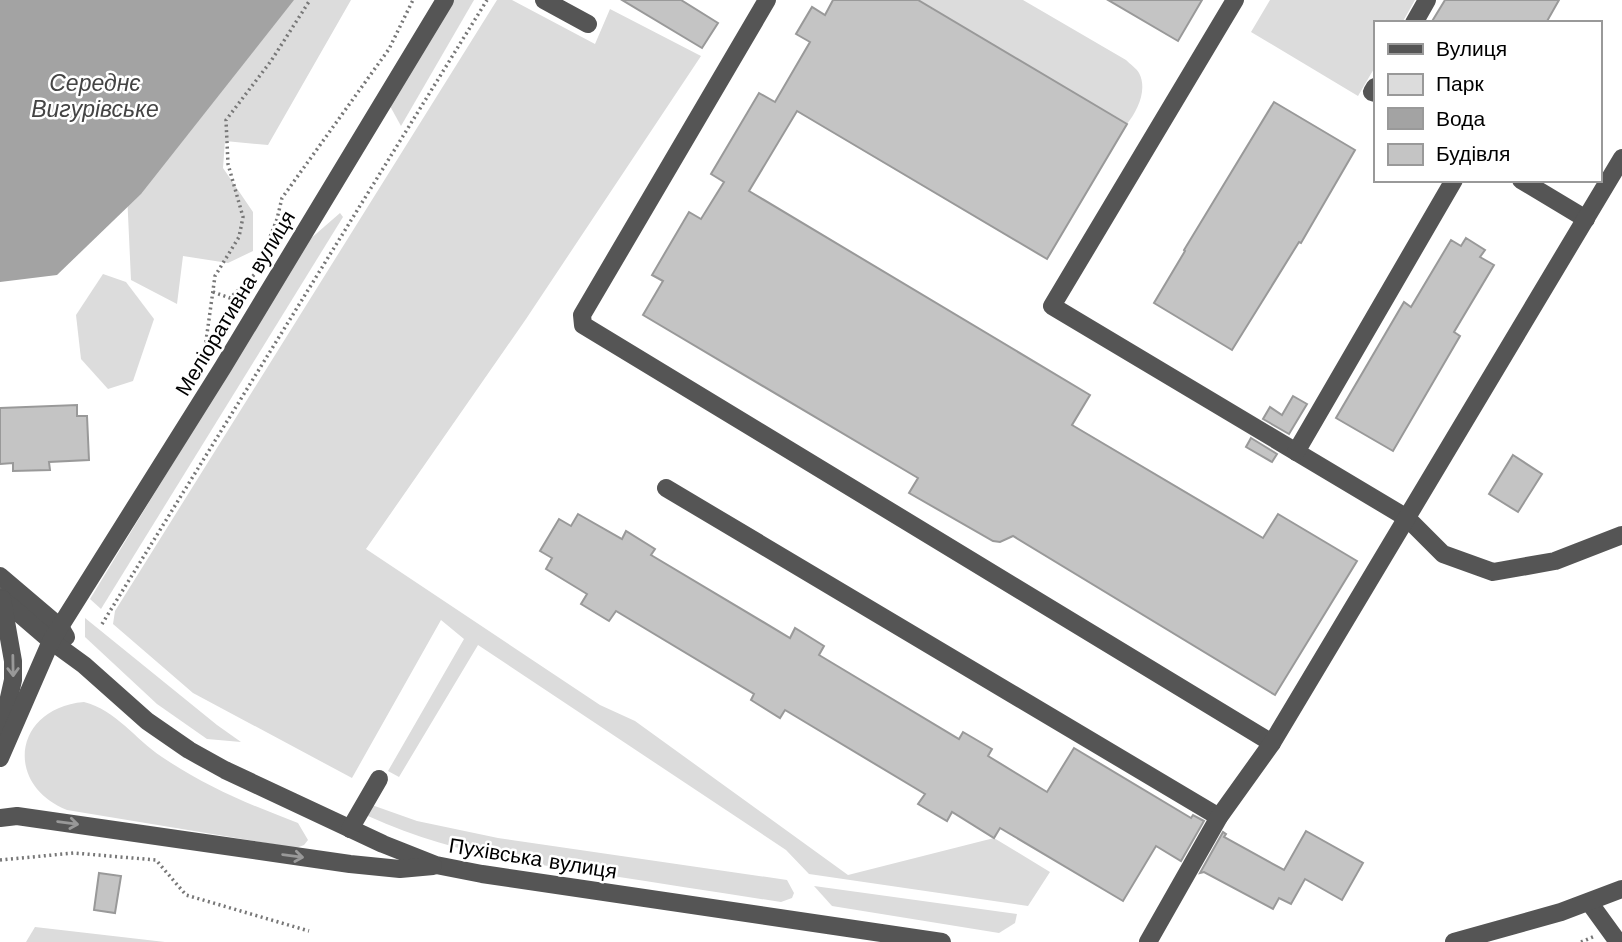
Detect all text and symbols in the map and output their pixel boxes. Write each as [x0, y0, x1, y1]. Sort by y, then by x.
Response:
legend [1374, 21, 1601, 182]
text: Вулиця [1436, 36, 1507, 61]
water label: Середнє Вигурівське [31, 70, 159, 123]
text: Парк [1436, 71, 1484, 96]
text: Вода [1436, 106, 1485, 131]
text: Будівля [1436, 141, 1510, 166]
street label: Меліоративна вулиця [170, 206, 300, 400]
one-way arrow [6, 654, 19, 677]
one-way arrow [56, 816, 79, 829]
street label: Пухівська вулиця [447, 832, 619, 884]
one-way arrow [281, 850, 304, 863]

